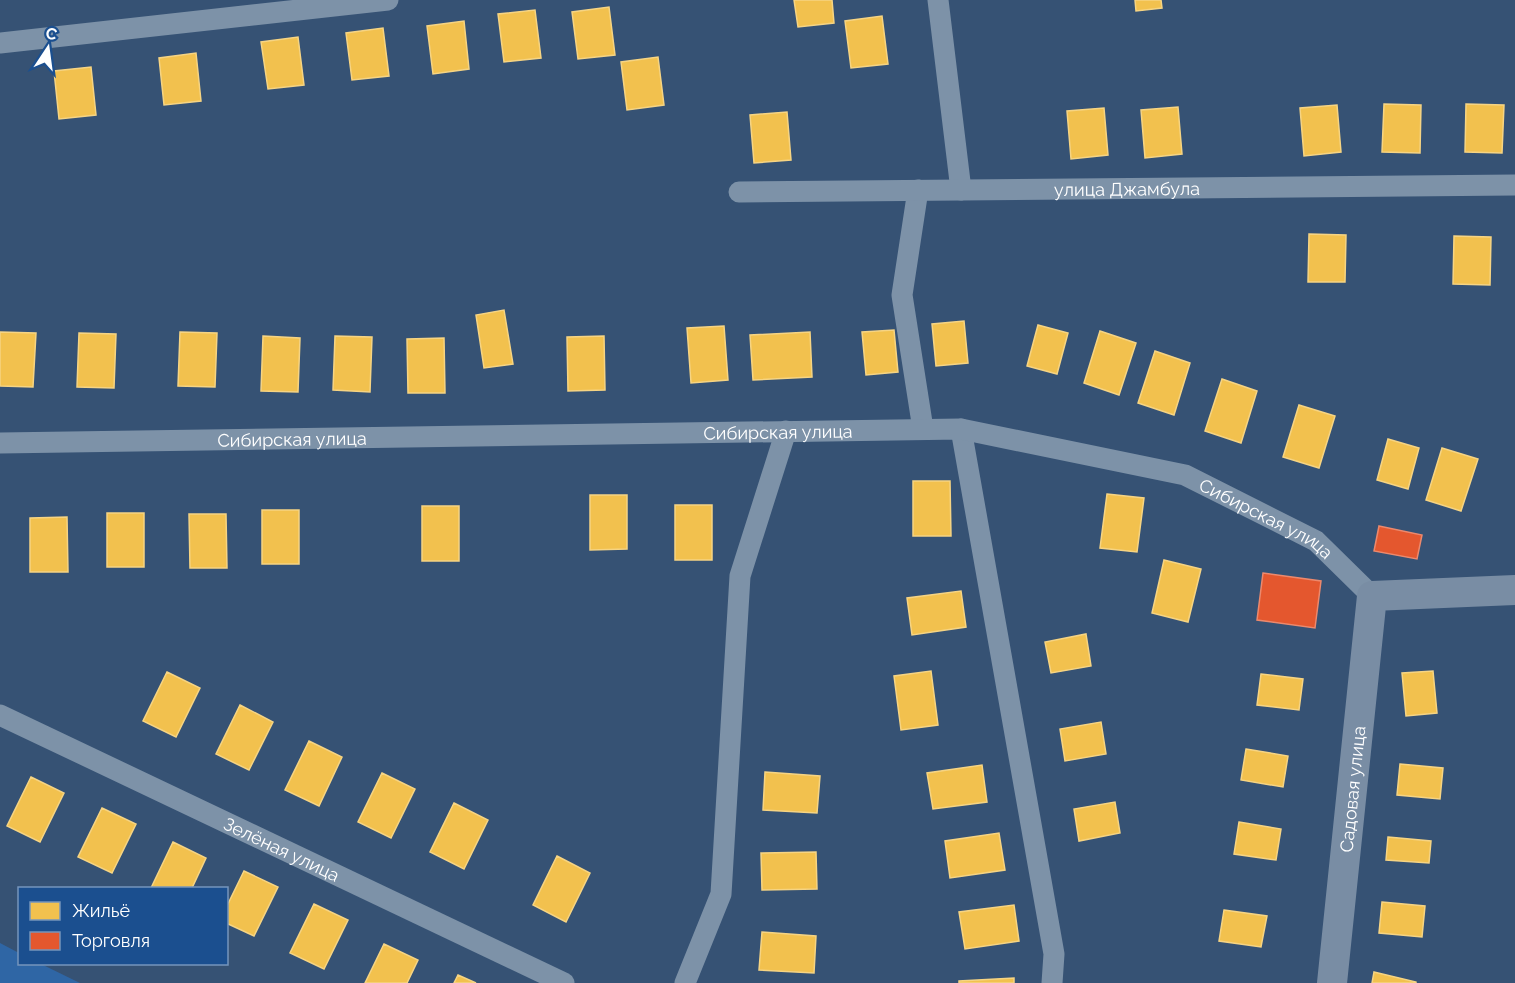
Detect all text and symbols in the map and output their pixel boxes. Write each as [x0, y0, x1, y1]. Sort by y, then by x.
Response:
north arrow [18, 18, 78, 78]
text: С [44, 23, 59, 44]
street label: улица Джамбула [1054, 177, 1200, 200]
street label: Сибирская улица [703, 420, 853, 443]
street label: Сибирская улица [217, 427, 367, 450]
street label: Сибирская улица [1196, 474, 1338, 563]
street label: Садовая улица [1335, 725, 1369, 853]
street label: Зелёная улица [220, 812, 343, 885]
legend [18, 887, 228, 965]
text: Жильё [72, 900, 130, 921]
text: Торговля [72, 930, 150, 951]

